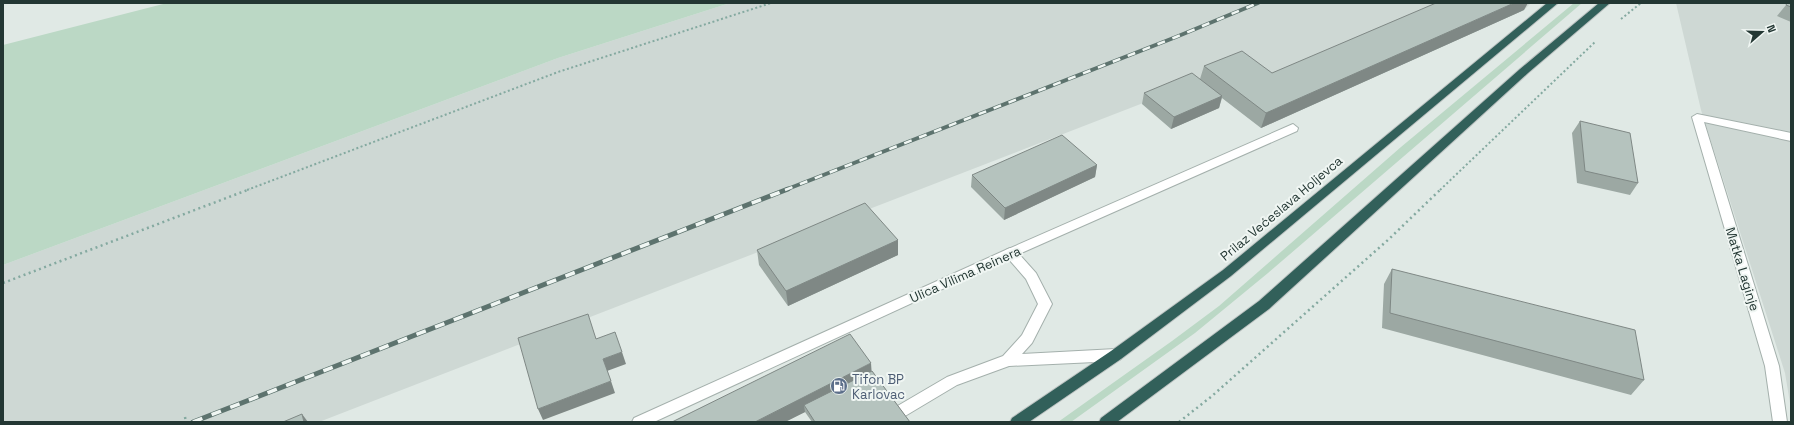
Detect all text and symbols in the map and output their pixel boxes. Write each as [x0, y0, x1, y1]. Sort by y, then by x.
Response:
north arrow [1742, 12, 1782, 52]
text: N [1764, 23, 1779, 34]
street label: Prilaz Većeslava Holjevca [1217, 152, 1346, 265]
street label: Matka Laginje [1722, 225, 1763, 313]
street label: Ulica Vilima Reinera [907, 242, 1024, 307]
place label: Tifon BP Karlovac [852, 371, 905, 403]
fuel station icon: Tifon BP Karlovac [829, 376, 849, 396]

